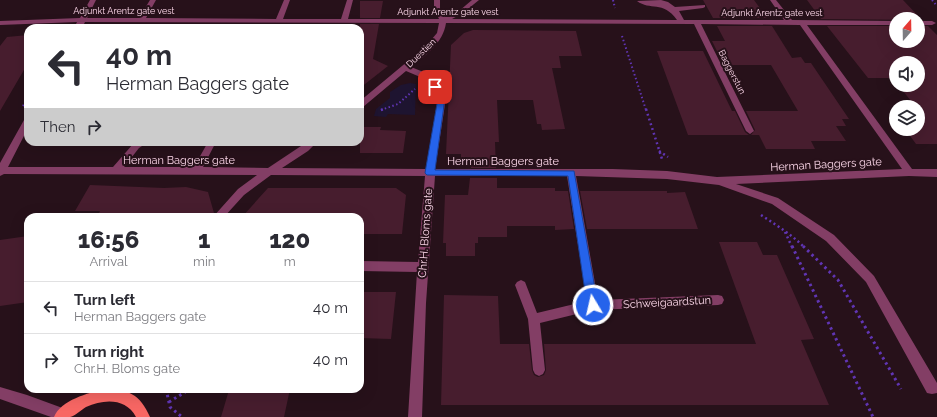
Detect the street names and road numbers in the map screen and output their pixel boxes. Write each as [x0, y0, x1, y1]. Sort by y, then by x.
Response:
street label: Adjunkt Arentz gate vest [73, 6, 175, 16]
street label: Adjunkt Arentz gate vest [397, 7, 499, 17]
street label: Adjunkt Arentz gate vest [721, 8, 823, 18]
street label: Duestien [404, 37, 438, 69]
street label: Baggerstun [717, 48, 747, 96]
street label: Herman Baggers gate [123, 154, 235, 167]
street label: Herman Baggers gate [447, 155, 559, 168]
street label: Herman Baggers gate [770, 155, 883, 174]
street label: Chr.H. Bloms gate [416, 187, 435, 278]
street label: Schweigaardstun [623, 294, 711, 311]

